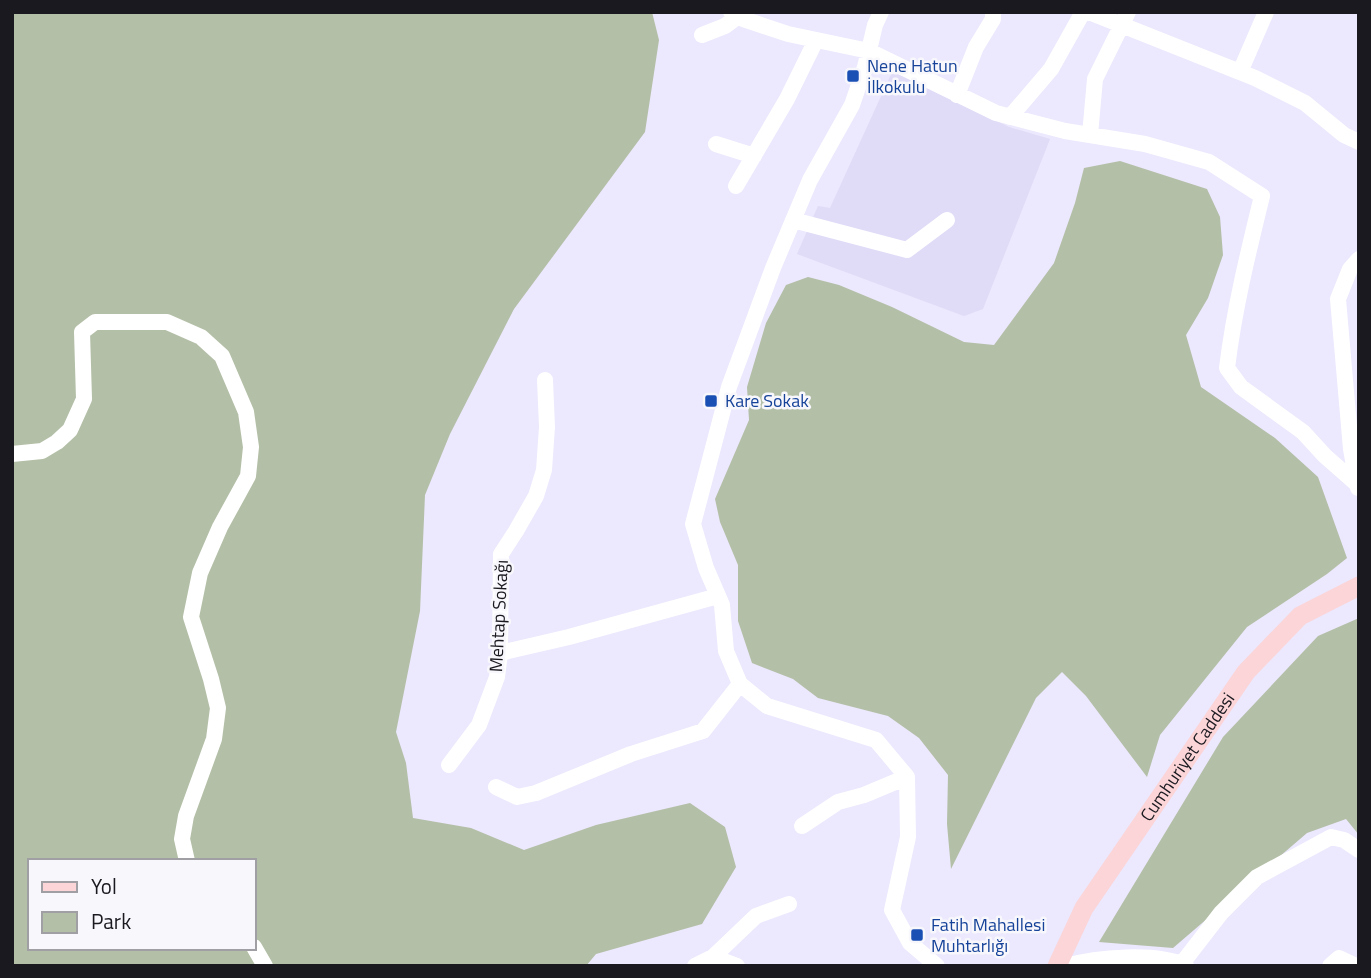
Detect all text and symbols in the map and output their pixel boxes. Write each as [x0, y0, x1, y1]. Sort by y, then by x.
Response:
place label: Nene Hatun İlkokulu [867, 52, 958, 100]
marker: Nene Hatun İlkokulu [845, 68, 861, 84]
place label: Kare Sokak [725, 387, 809, 414]
marker: Kare Sokak [703, 393, 719, 409]
street label: Mehtap Sokağı [482, 559, 515, 673]
street label: Cumhuriyet Caddesi [1133, 687, 1241, 827]
legend [28, 859, 256, 950]
text: Yol [91, 870, 117, 902]
text: Park [91, 905, 131, 937]
place label: Fatih Mahallesi Muhtarlığı [931, 911, 1045, 959]
marker: Fatih Mahallesi Muhtarlığı [909, 927, 925, 943]

